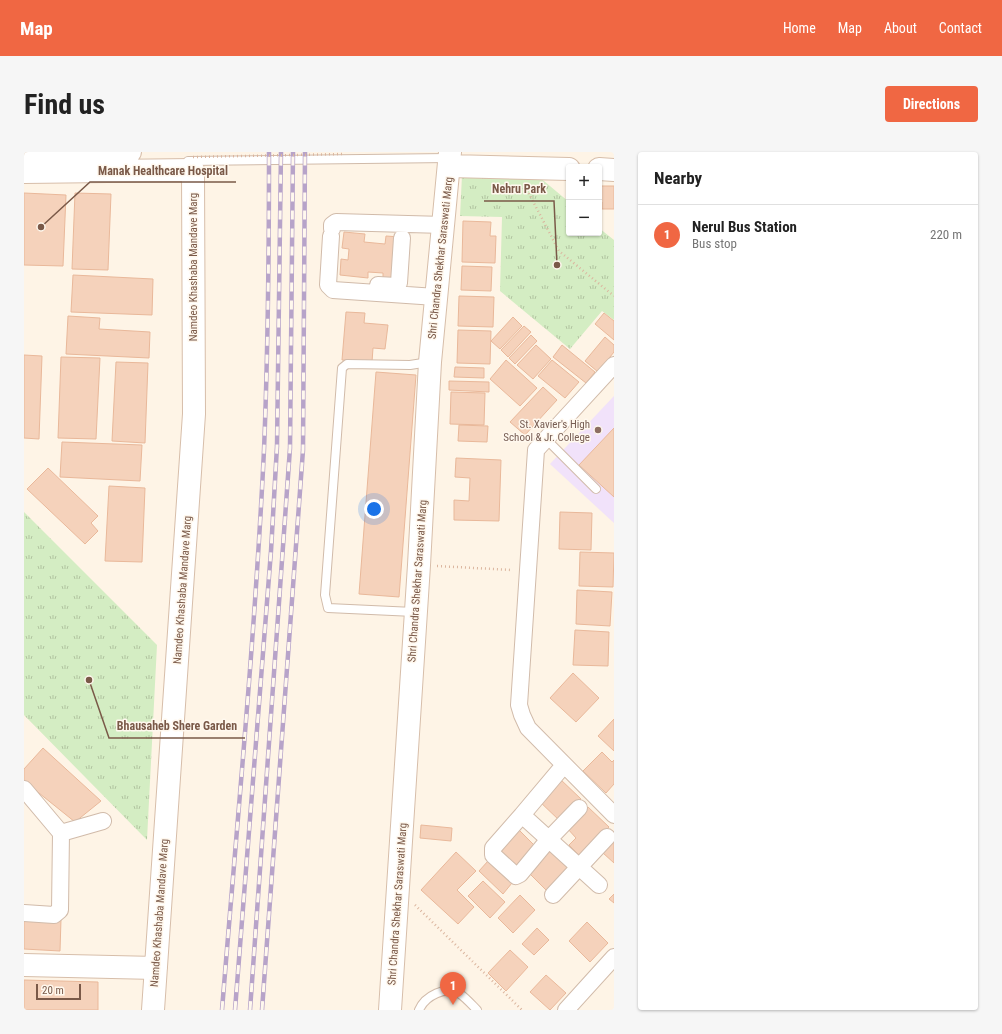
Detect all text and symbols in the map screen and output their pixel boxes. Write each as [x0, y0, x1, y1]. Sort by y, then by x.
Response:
text: Map [20, 17, 53, 40]
text: Home [783, 20, 816, 36]
text: Map [838, 20, 862, 36]
text: About [884, 20, 917, 36]
text: Contact [939, 20, 982, 36]
button: Directions [885, 86, 978, 122]
text: Find us [24, 88, 105, 121]
callout: Manak Healthcare Hospital [90, 158, 236, 182]
text: Manak Healthcare Hospital [98, 164, 228, 178]
map controls [566, 164, 602, 236]
button: + [566, 164, 602, 200]
text: Nearby [654, 168, 702, 188]
street label: Shri Chandra Shekhar Saraswati Marg [426, 176, 455, 340]
callout: Nehru Park [484, 177, 554, 201]
text: Nehru Park [492, 182, 546, 196]
street label: Namdeo Khashaba Mandave Marg [187, 193, 200, 341]
button: − [566, 200, 602, 236]
text: Nerul Bus Station [692, 218, 797, 236]
text: 1 [664, 227, 670, 242]
text: 220 m [930, 227, 962, 242]
text: Bus stop [692, 236, 737, 251]
place label: St. Xavier's High School & Jr. College [503, 418, 590, 444]
marker: St. Xavier's High School & Jr. College [593, 425, 603, 435]
your location [364, 499, 384, 519]
street label: Shri Chandra Shekhar Saraswati Marg [405, 499, 430, 663]
street label: Namdeo Khashaba Mandave Marg [171, 515, 194, 665]
callout: Bhausaheb Shere Garden [109, 714, 245, 738]
text: Bhausaheb Shere Garden [117, 719, 237, 733]
street label: Shri Chandra Shekhar Saraswati Marg [385, 822, 410, 986]
street label: Namdeo Khashaba Mandave Marg [148, 838, 171, 988]
pin: 1 [440, 972, 466, 1005]
scale bar [36, 982, 81, 1001]
text: 20 m [42, 984, 64, 997]

